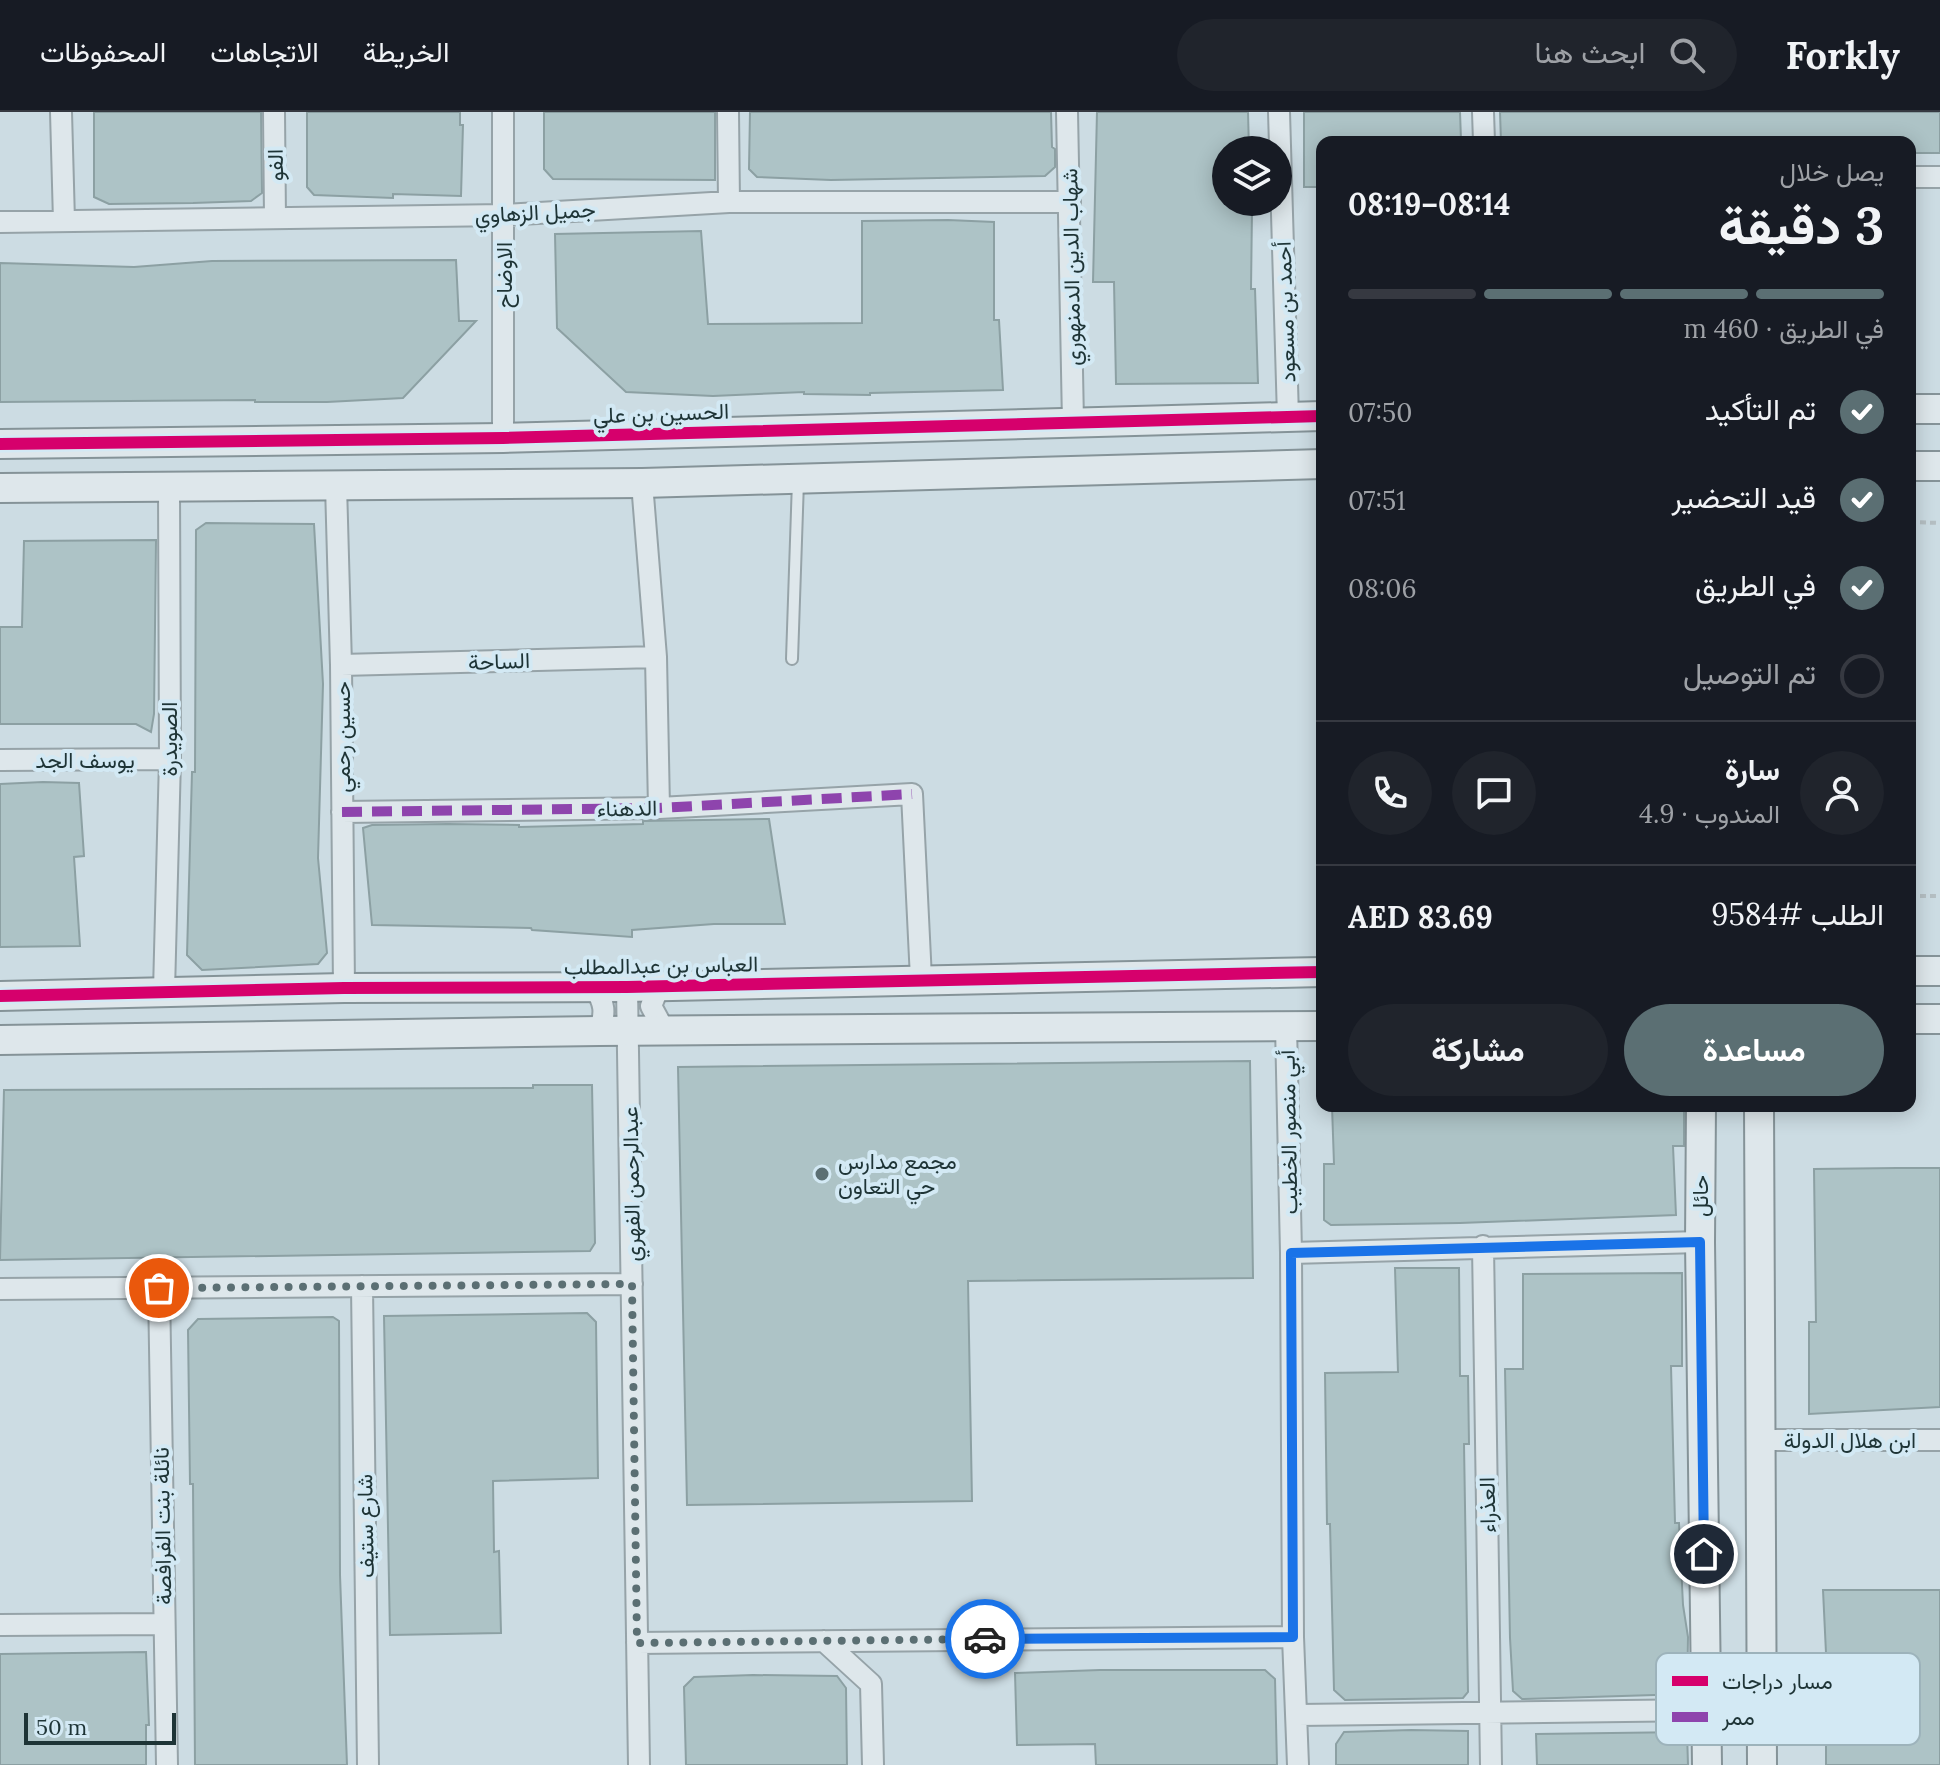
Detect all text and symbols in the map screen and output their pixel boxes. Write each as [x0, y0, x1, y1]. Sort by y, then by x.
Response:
search box [1177, 19, 1737, 91]
text: Forkly [1785, 31, 1900, 79]
text: ابحث هنا [1535, 33, 1645, 71]
icon: search [1665, 33, 1709, 77]
text: المحفوظات [40, 34, 166, 70]
text: الاتجاهات [210, 34, 319, 70]
text: الخريطة [363, 34, 449, 70]
map controls [1212, 136, 1292, 216]
button: layers [1212, 136, 1292, 216]
street label: الفو [261, 149, 289, 181]
text: يصل خلال [1780, 155, 1884, 188]
street label: شهاب الدين الدمنهوري [1055, 168, 1092, 366]
text: 08:14–08:19 [1348, 185, 1510, 223]
text: 3 دقيقة [1719, 192, 1884, 258]
street label: جميل الزهاوي [474, 195, 596, 234]
street label: أحمد بن مسعود [1269, 241, 1301, 383]
street label: الاوضاح [490, 242, 519, 308]
text: في الطريق · 460 m [1684, 312, 1884, 345]
text: تم التأكيد [1705, 390, 1816, 428]
icon: check [1840, 390, 1884, 434]
text: 07:50 [1348, 396, 1412, 429]
street label: الحسين بن علي [592, 397, 730, 434]
text: قيد التحضير [1671, 478, 1816, 516]
icon: check [1840, 478, 1884, 522]
text: 07:51 [1348, 484, 1406, 517]
text: في الطريق [1695, 566, 1816, 604]
icon: check [1840, 566, 1884, 610]
text: 08:06 [1348, 572, 1416, 605]
street label: الساحة [468, 646, 530, 676]
text: تم التوصيل [1683, 654, 1816, 692]
street label: حسين رحمي [328, 681, 361, 793]
street label: الصويدرة [155, 702, 183, 776]
street label: يوسف الجد [35, 746, 135, 774]
text: سارة [1725, 750, 1780, 788]
button: phone [1348, 751, 1432, 835]
button: chat [1452, 751, 1536, 835]
button: person [1800, 751, 1884, 835]
street label: الدهناء [597, 793, 657, 823]
text: المندوب · 4.9 [1639, 797, 1780, 830]
text: الطلب #9584 [1711, 895, 1884, 933]
text: AED 83.69 [1348, 898, 1493, 936]
street label: العباس بن عبدالمطلب [564, 949, 758, 981]
button: مشاركة [1348, 1004, 1608, 1096]
button: مساعدة [1624, 1004, 1884, 1096]
street label: أبي منصور الخطيب [1273, 1049, 1308, 1215]
street label: عبدالرحمن الفهري [616, 1106, 651, 1262]
place label: مجمع مدارس حي التعاون [838, 1147, 957, 1205]
marker: مجمع مدارس حي التعاون [813, 1165, 831, 1183]
street label: حائل [1686, 1175, 1714, 1217]
pin [125, 1254, 193, 1322]
icon: bag [137, 1266, 181, 1310]
street label: ابن هلال الدولة [1784, 1426, 1916, 1454]
street label: نائلة بنت الفرافصة [147, 1447, 177, 1605]
street label: شارع ستيف [350, 1474, 381, 1578]
street label: العذراء [1473, 1477, 1501, 1533]
pin [1670, 1520, 1738, 1588]
icon: home [1682, 1532, 1726, 1576]
courier [945, 1599, 1025, 1679]
icon: car [963, 1617, 1007, 1661]
legend [1656, 1653, 1920, 1745]
text: مسار دراجات [1722, 1667, 1833, 1695]
text: ممر [1721, 1703, 1755, 1731]
scale bar [24, 1709, 176, 1745]
text: 50 m [36, 1713, 87, 1741]

